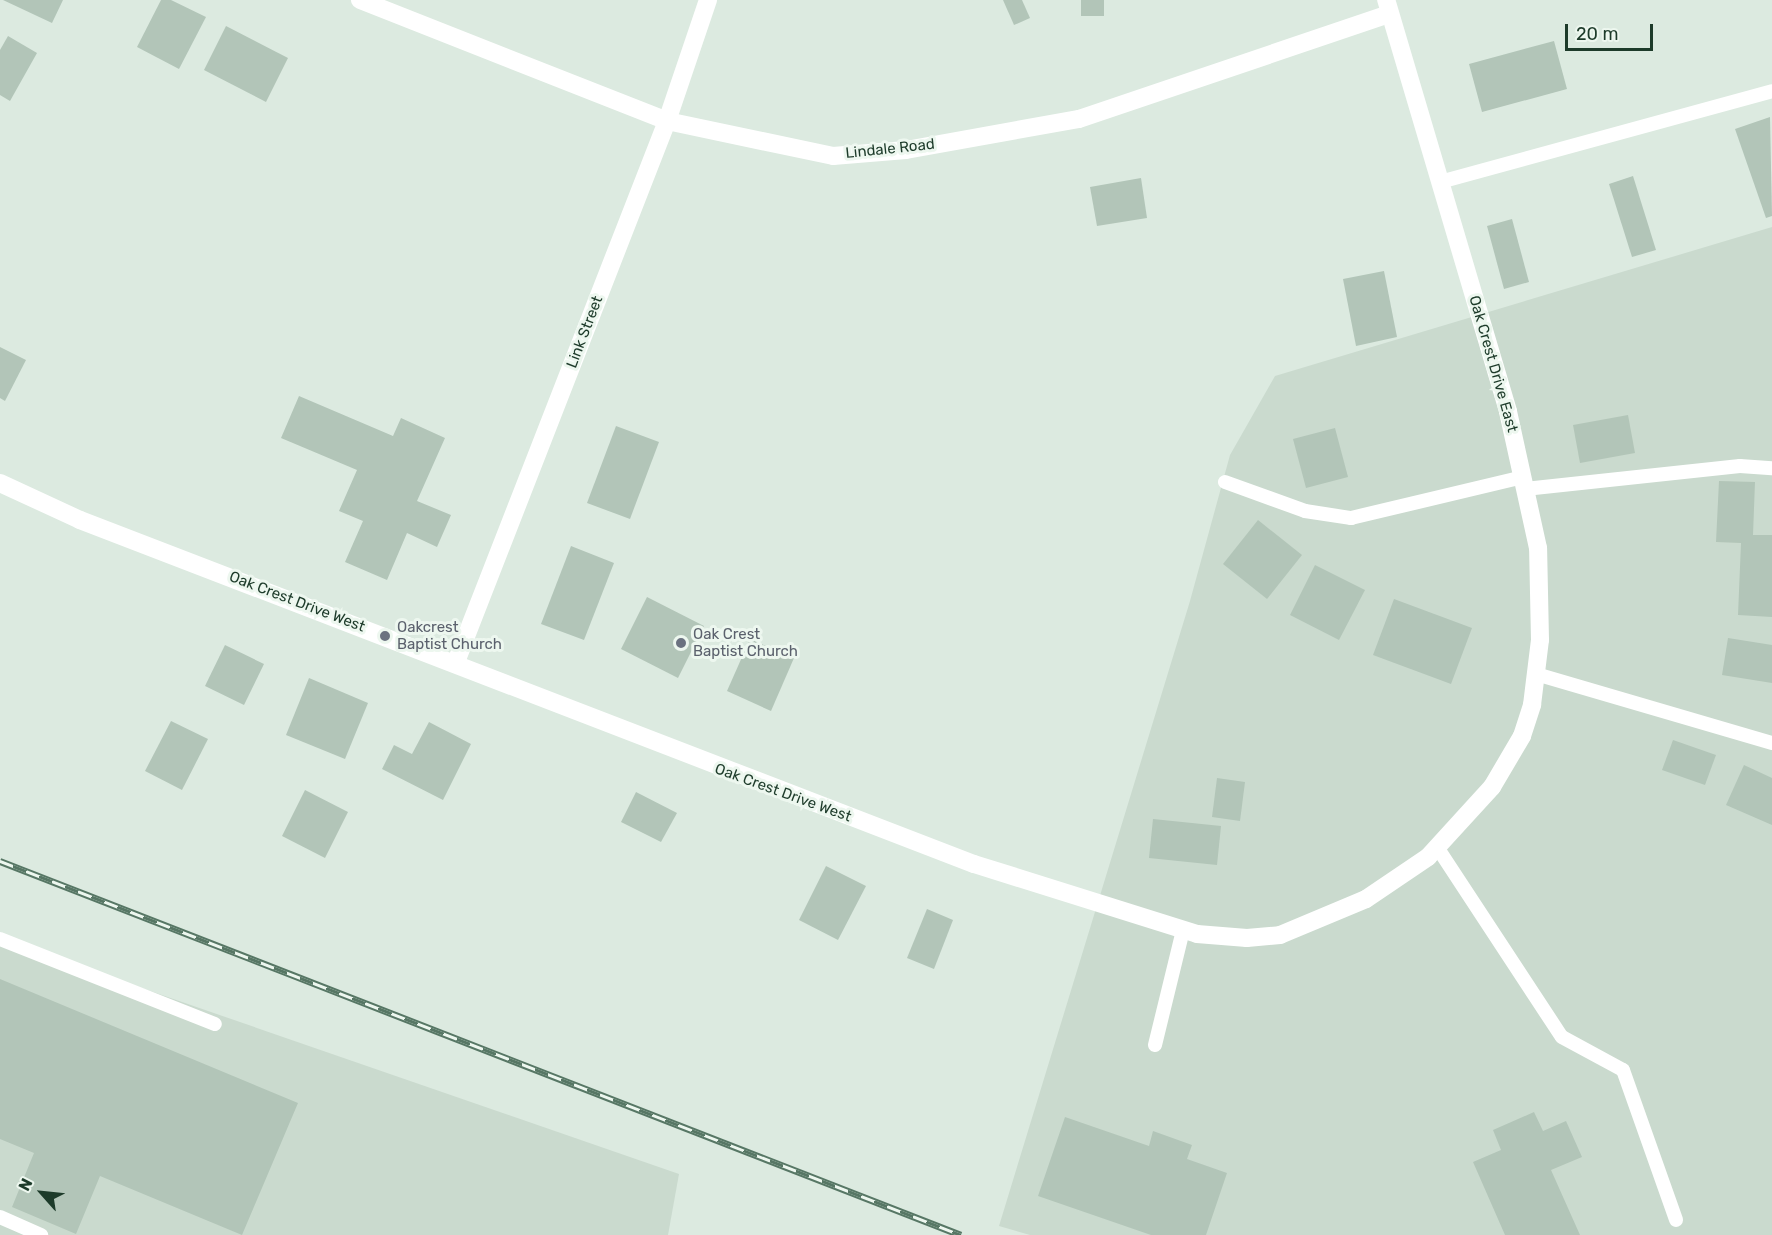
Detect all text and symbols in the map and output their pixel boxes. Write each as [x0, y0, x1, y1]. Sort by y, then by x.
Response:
scale bar [1568, 12, 1656, 50]
text: 20 m [1576, 23, 1618, 45]
street label: Lindale Road [844, 135, 936, 163]
street label: Link Street [563, 293, 607, 371]
street label: Oak Crest Drive East [1465, 293, 1521, 435]
street label: Oak Crest Drive West [226, 568, 368, 636]
place label: Oakcrest Baptist Church [397, 618, 502, 653]
place label: Oak Crest Baptist Church [693, 625, 798, 660]
marker: Oakcrest Baptist Church [378, 629, 392, 643]
marker: Oak Crest Baptist Church [674, 636, 688, 650]
street label: Oak Crest Drive West [712, 760, 854, 826]
north arrow [12, 1163, 72, 1223]
text: N [14, 1175, 37, 1194]

